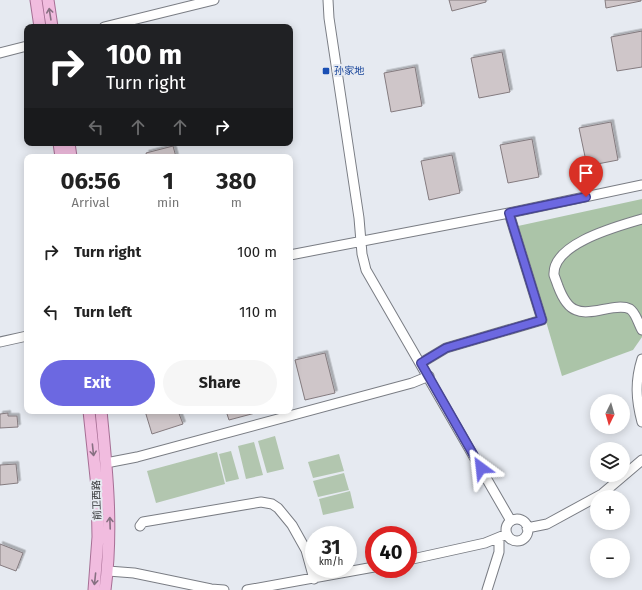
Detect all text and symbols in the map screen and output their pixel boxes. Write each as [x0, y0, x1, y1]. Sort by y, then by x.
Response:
one-way arrow [46, 7, 54, 20]
text: 100 m [106, 38, 182, 71]
icon: right [40, 40, 92, 92]
place label: 孙家地 [334, 65, 365, 77]
marker: 孙家地 [321, 66, 331, 76]
text: Turn right [106, 72, 186, 94]
icon: left [85, 116, 107, 138]
icon: ahead [127, 116, 149, 138]
icon: ahead [169, 116, 191, 138]
icon: right [211, 116, 233, 138]
pin [569, 156, 603, 197]
icon: arrive [575, 162, 597, 184]
text: 06:56 [61, 167, 120, 195]
text: 1 [163, 167, 174, 195]
text: 380 [216, 167, 256, 195]
text: Arrival [71, 195, 110, 210]
text: min [157, 195, 179, 210]
text: m [231, 195, 242, 210]
icon: right [40, 241, 62, 263]
text: Turn right [74, 243, 141, 261]
text: 100 m [237, 243, 277, 261]
icon: left [40, 301, 62, 323]
text: Turn left [74, 303, 132, 321]
text: 110 m [239, 303, 277, 321]
button: Exit [40, 360, 155, 406]
button: Share [163, 360, 277, 406]
north arrow [590, 394, 630, 434]
map controls [590, 394, 630, 578]
button: layers [590, 442, 630, 482]
one-way arrow [90, 443, 97, 456]
position arrow [460, 447, 502, 489]
street label: 前卫西路 [90, 480, 104, 520]
button: + [590, 490, 630, 530]
one-way arrow [106, 517, 113, 530]
speed limit sign: 40 [365, 526, 417, 578]
text: 31 [321, 535, 341, 559]
button: − [590, 538, 630, 578]
text: km/h [319, 556, 343, 568]
one-way arrow [91, 573, 99, 586]

